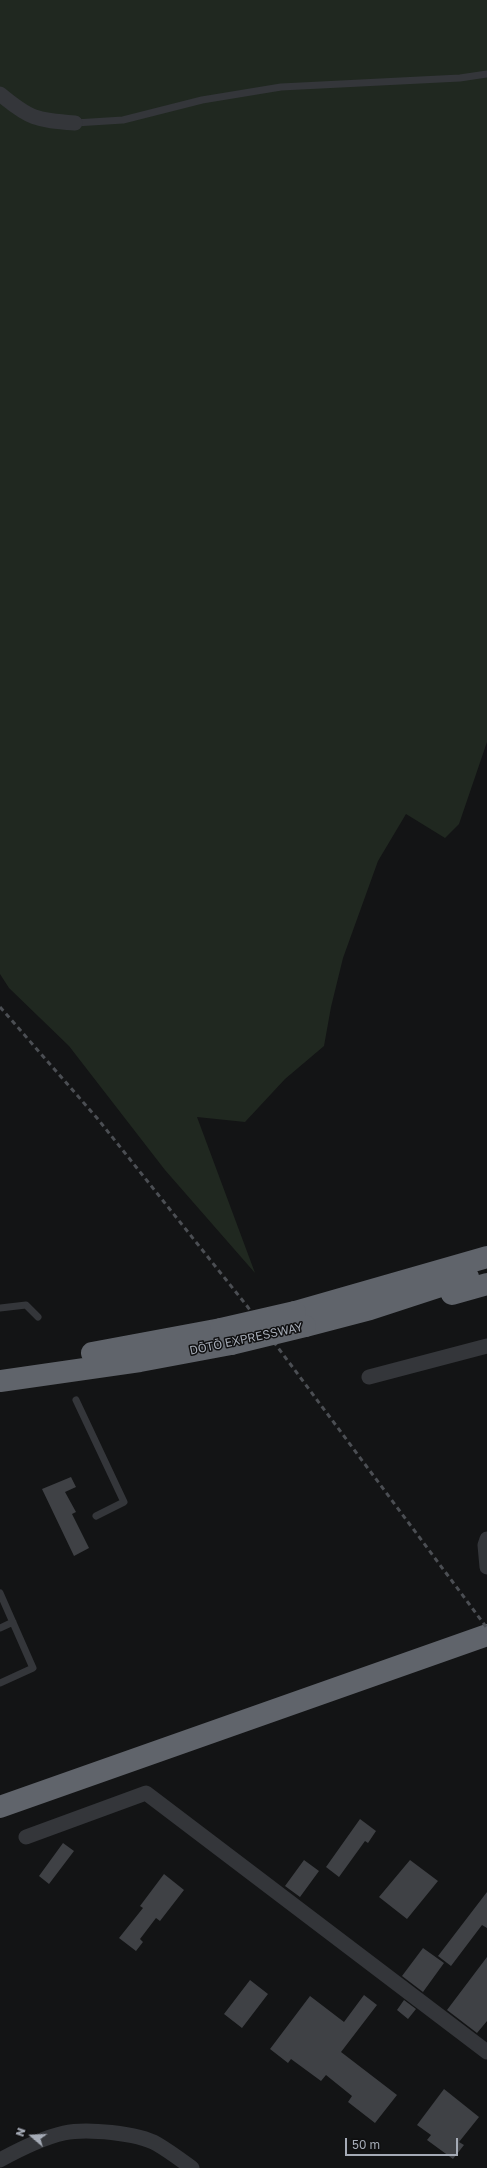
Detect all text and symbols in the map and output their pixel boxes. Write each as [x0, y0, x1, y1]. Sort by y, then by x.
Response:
street label: DŌTŌ EXPRESSWAY [188, 1320, 304, 1358]
north arrow [12, 2116, 52, 2156]
text: N [13, 2126, 28, 2138]
scale bar [347, 2130, 460, 2156]
text: 50 m [352, 2137, 380, 2152]

